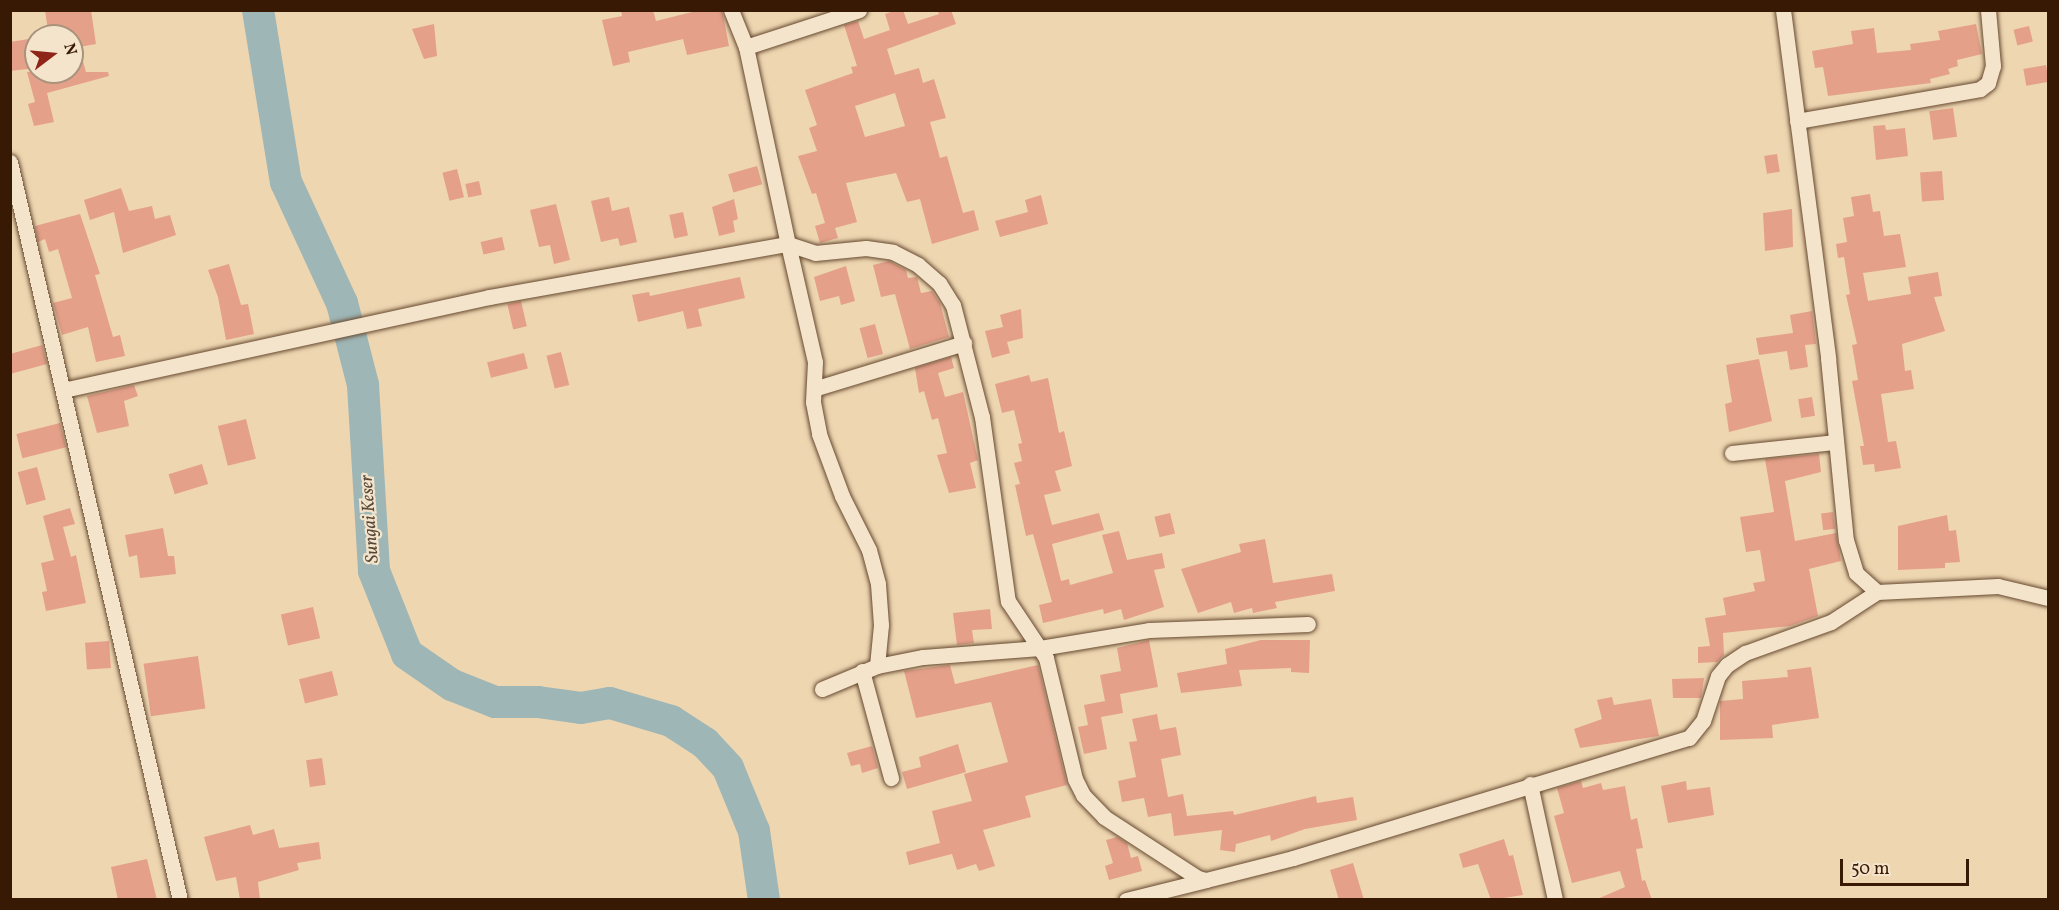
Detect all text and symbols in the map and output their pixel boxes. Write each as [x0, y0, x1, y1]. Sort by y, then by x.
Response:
north arrow [24, 24, 84, 84]
text: N [57, 41, 82, 58]
water label: Sungai Keser [357, 474, 385, 564]
scale bar [1843, 847, 1972, 885]
text: 50 m [1851, 857, 1890, 882]

